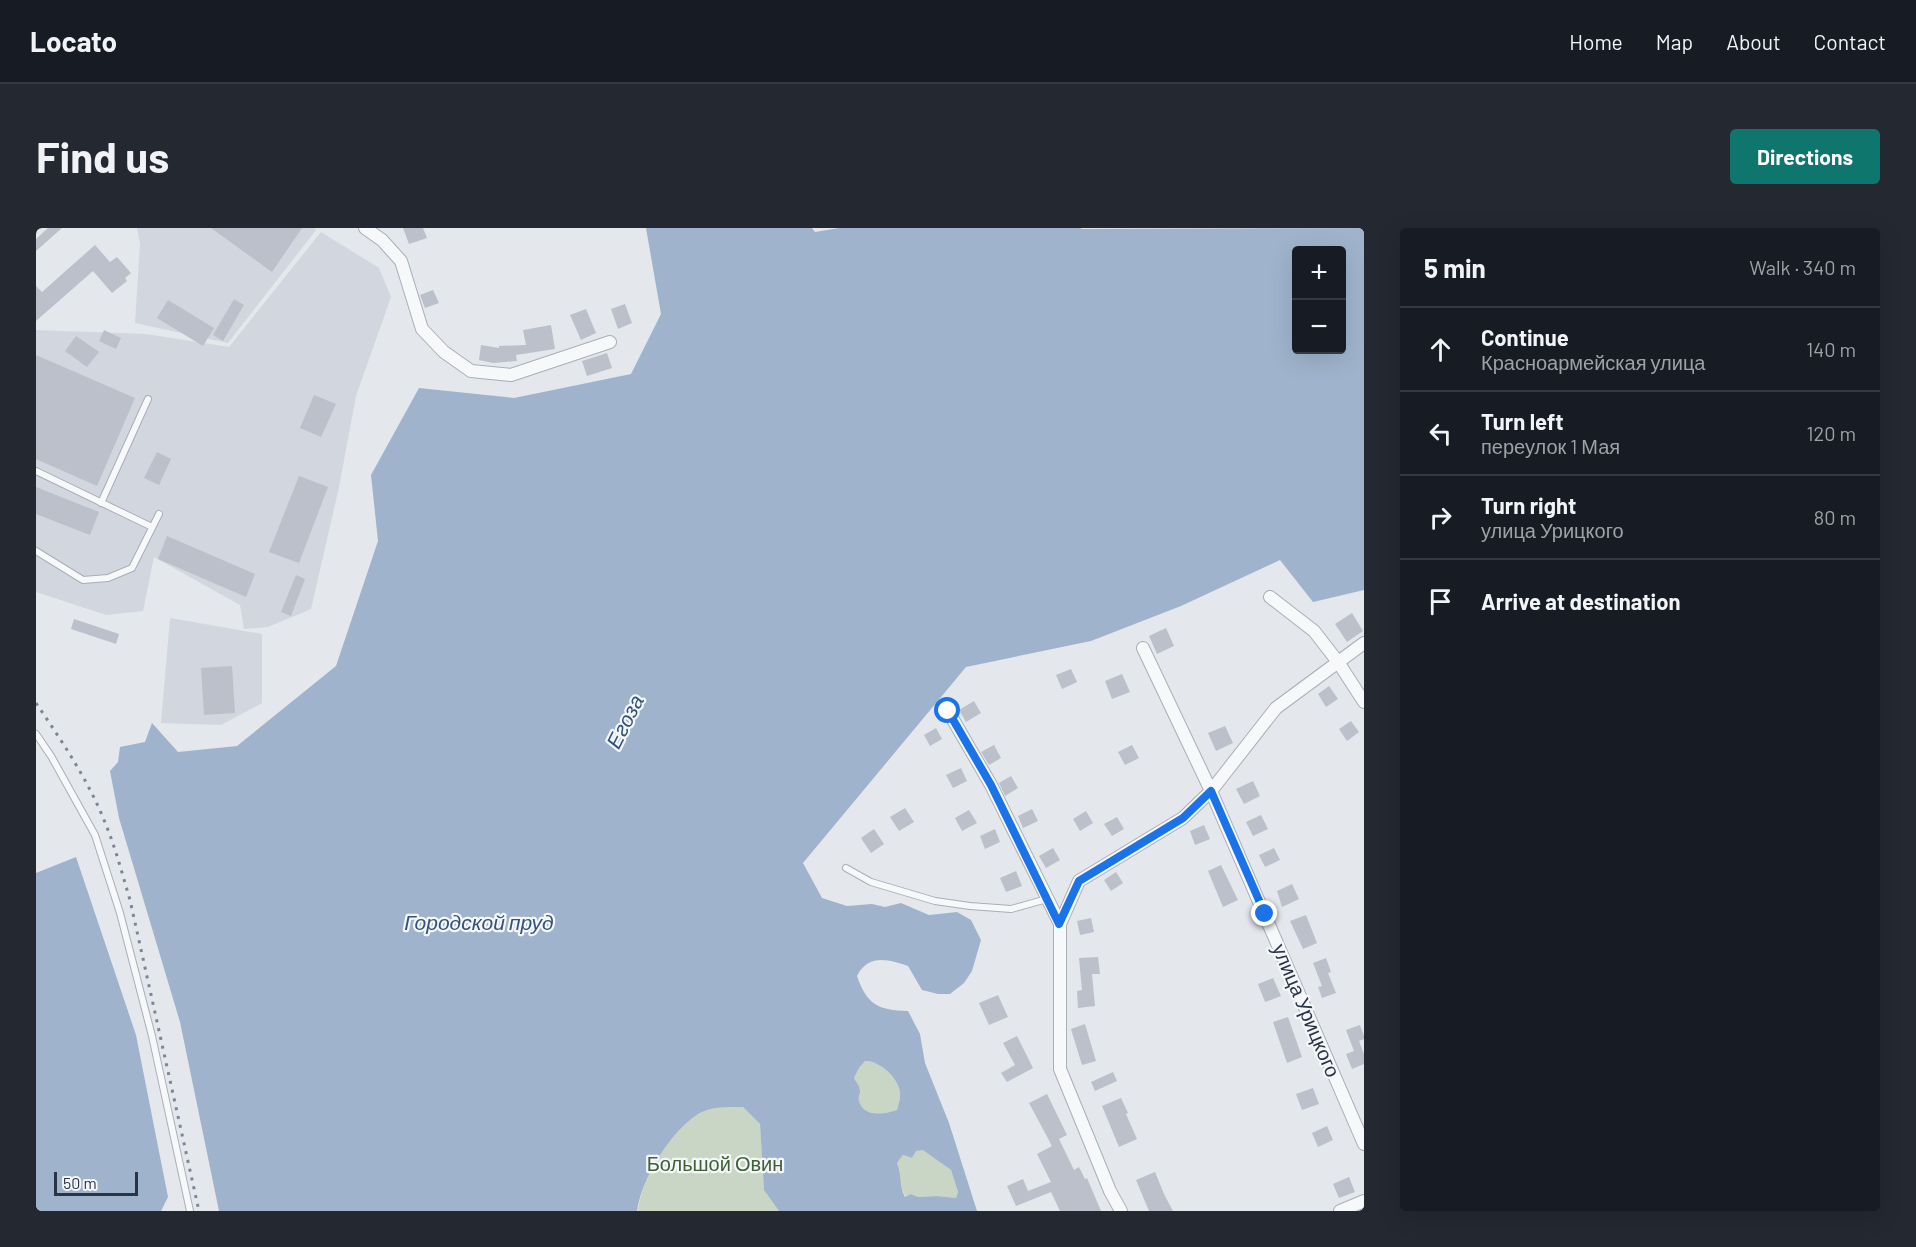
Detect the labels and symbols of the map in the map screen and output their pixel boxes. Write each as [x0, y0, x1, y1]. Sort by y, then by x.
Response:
water label: Егоза [600, 690, 648, 752]
route start [934, 697, 960, 723]
route end [1251, 900, 1277, 926]
water label: Городской пруд [404, 909, 554, 934]
street label: улица Урицкого [1268, 940, 1346, 1080]
park label: Большой Овин [647, 1151, 783, 1175]
scale bar [54, 1169, 138, 1196]

